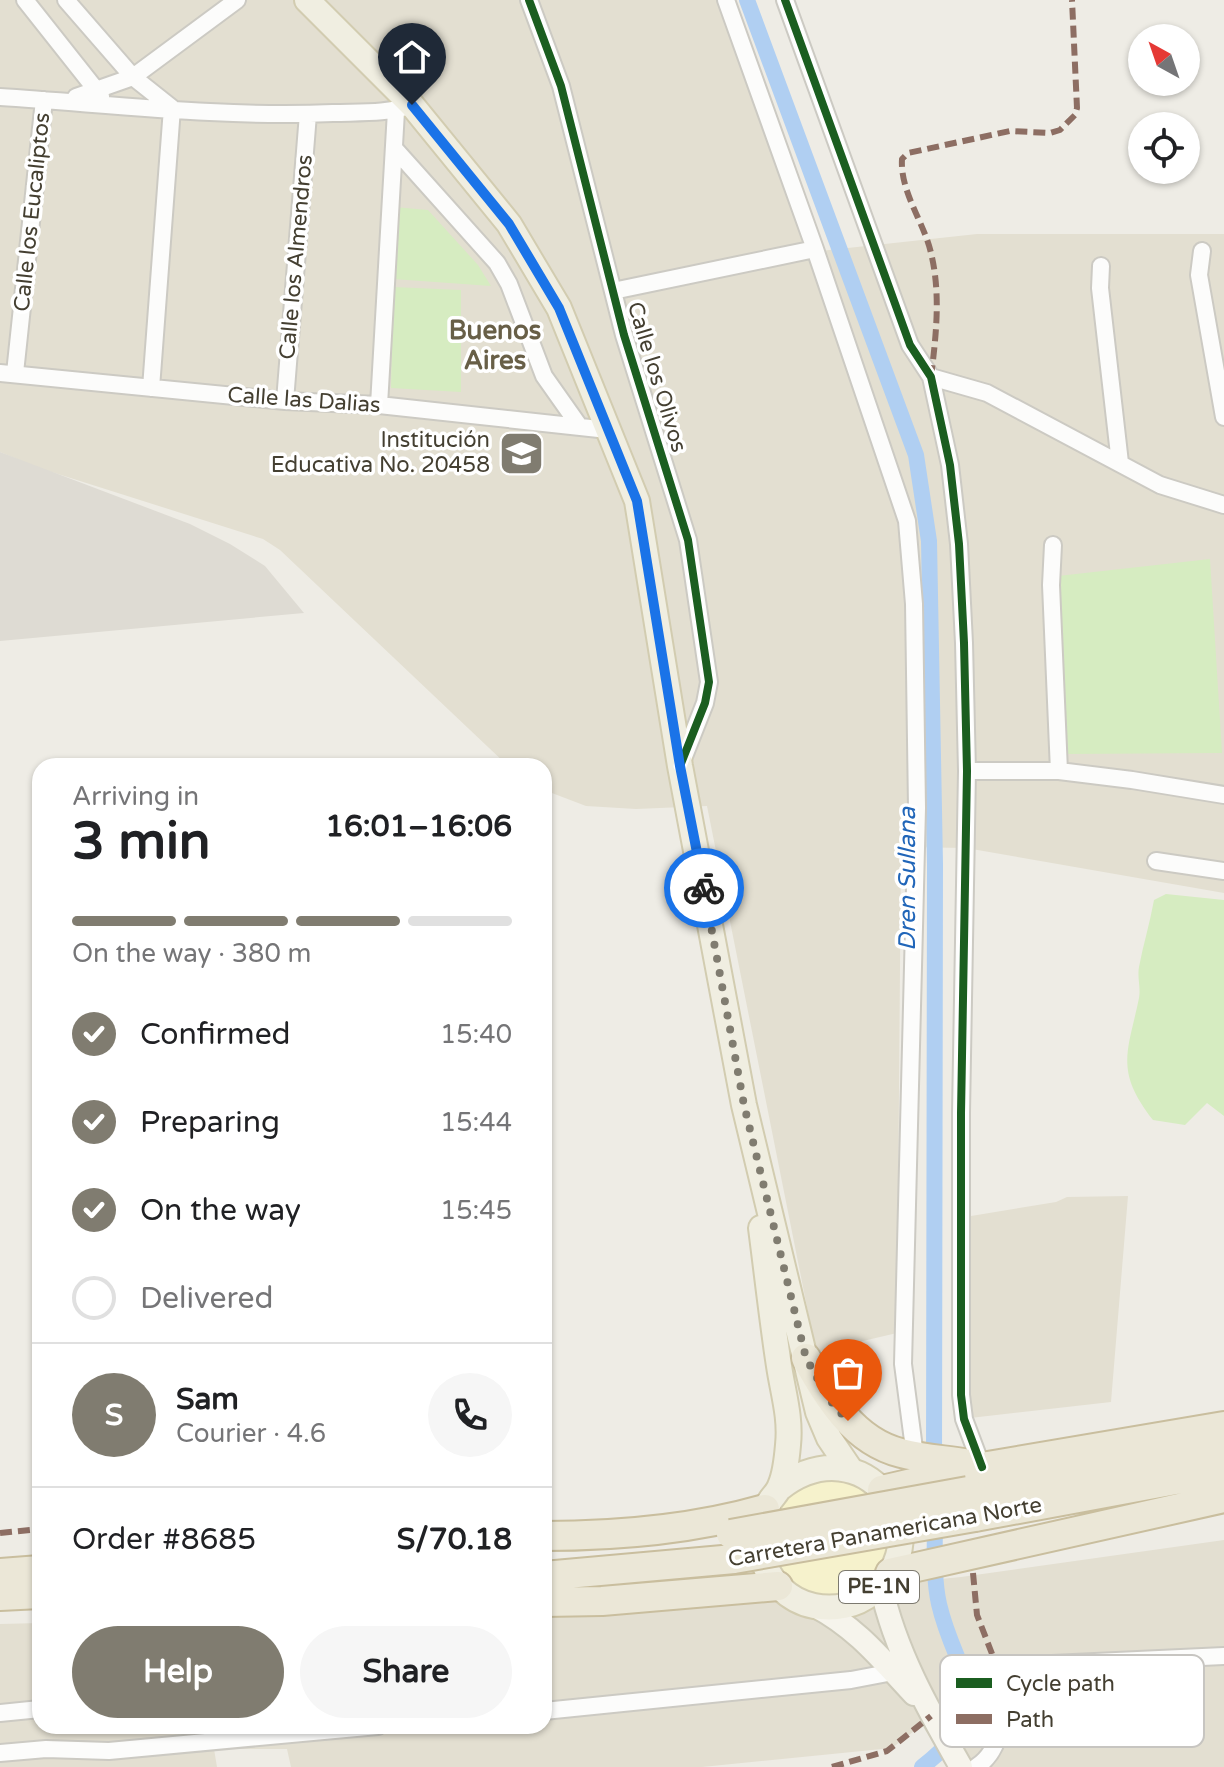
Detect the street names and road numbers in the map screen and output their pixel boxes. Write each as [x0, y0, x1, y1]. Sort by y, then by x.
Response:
street label: Calle los Eucaliptos [9, 111, 55, 313]
street label: Calle los Almendros [274, 153, 318, 361]
street label: Calle los Olivos [622, 299, 692, 455]
street label: Calle las Dalias [227, 382, 381, 418]
street label: Carretera Panamericana Norte [726, 1492, 1044, 1572]
road number: PE-1N [839, 1571, 919, 1603]

